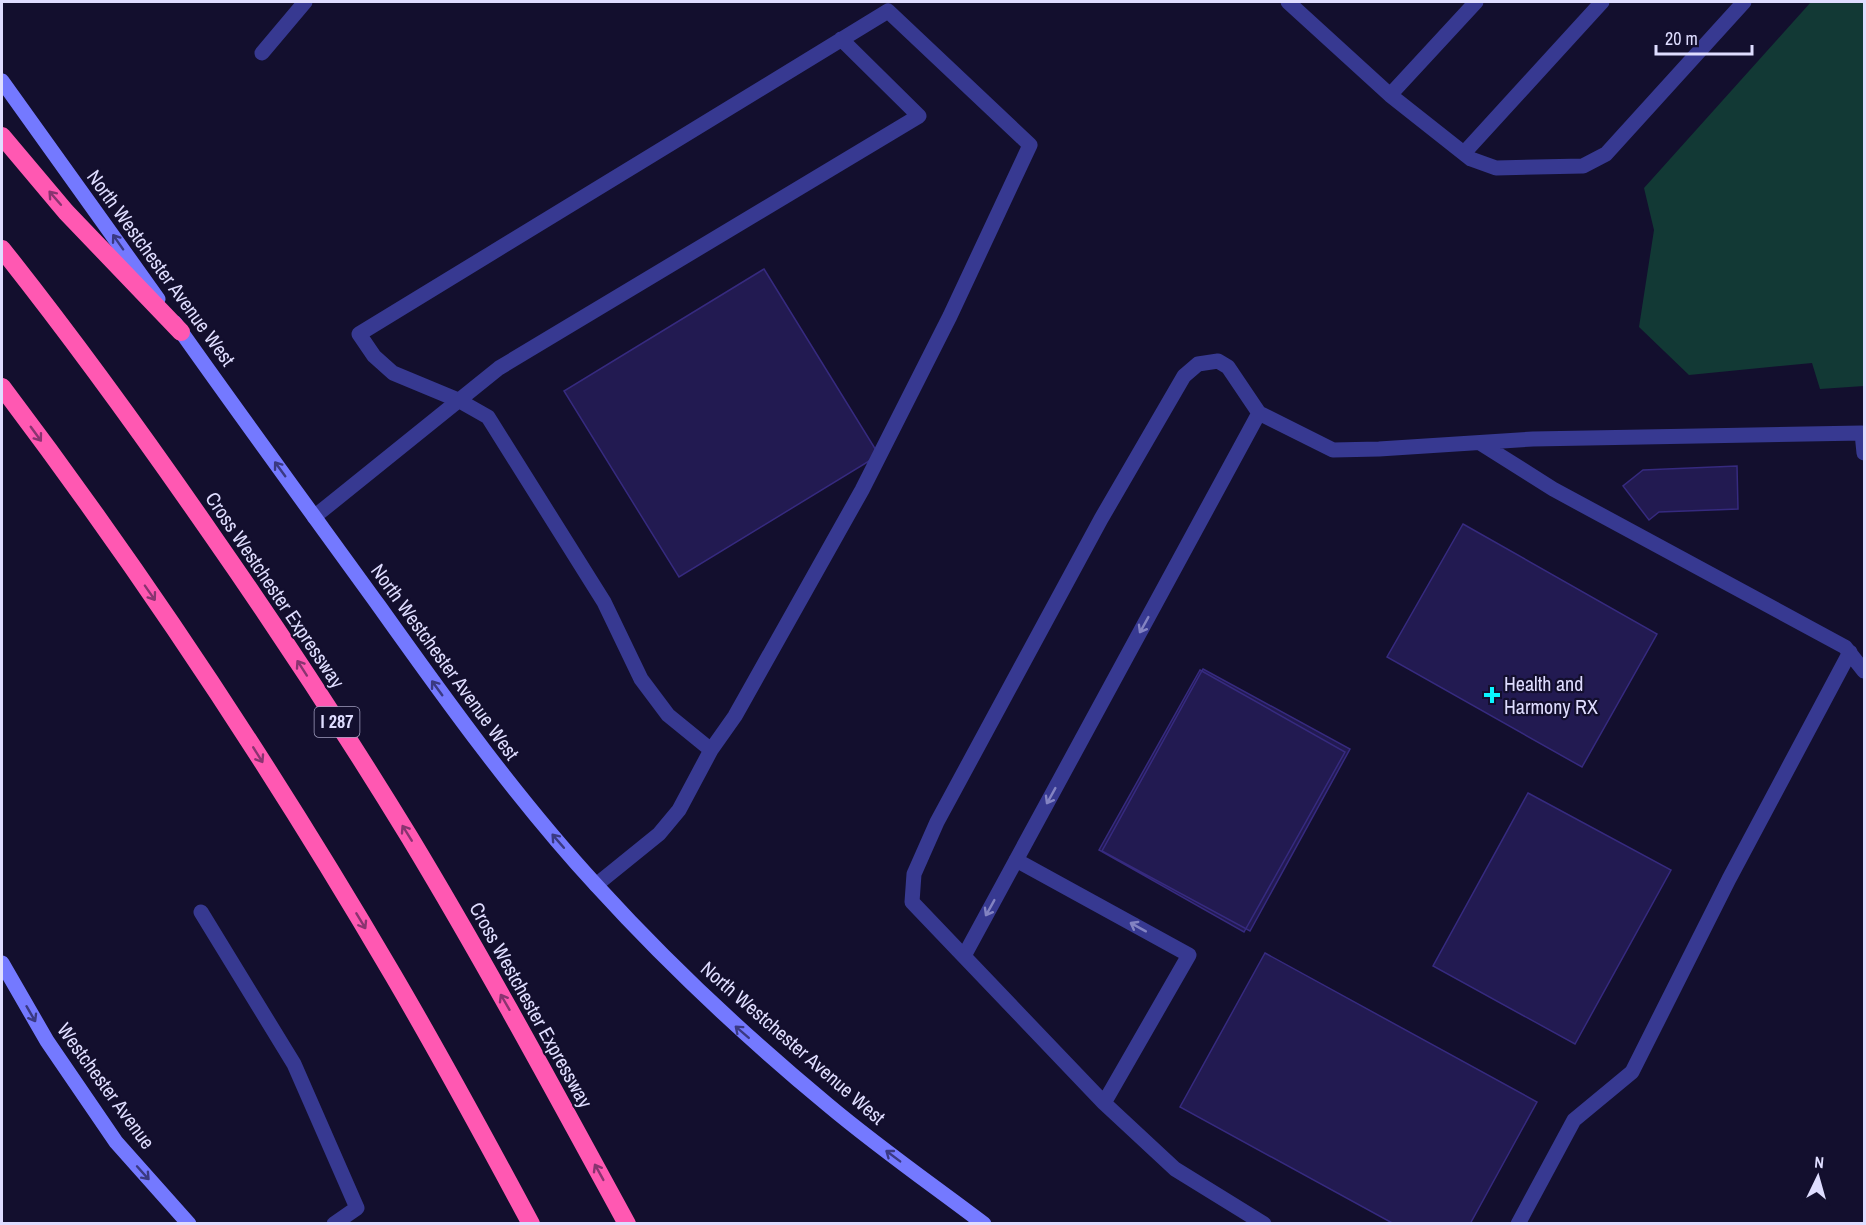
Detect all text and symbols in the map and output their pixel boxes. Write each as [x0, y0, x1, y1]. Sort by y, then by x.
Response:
scale bar [1656, 18, 1752, 56]
text: 20 m [1665, 26, 1698, 51]
street label: North Westchester Avenue West [81, 164, 242, 372]
one-way arrow [48, 190, 61, 206]
one-way arrow [112, 235, 124, 251]
one-way arrow [30, 425, 43, 441]
one-way arrow [274, 462, 286, 478]
street label: Cross Westchester Expressway [200, 486, 352, 694]
street label: North Westchester Avenue West [365, 558, 526, 766]
one-way arrow [143, 584, 156, 601]
one-way arrow [1138, 616, 1150, 633]
one-way arrow [296, 660, 309, 677]
place label: Health and Harmony RX [1504, 670, 1598, 720]
one-way arrow [430, 680, 443, 696]
marker: Health and Harmony RX [1485, 688, 1499, 702]
road number: I 287 [314, 707, 360, 737]
one-way arrow [252, 746, 264, 763]
one-way arrow [1045, 787, 1057, 804]
one-way arrow [400, 825, 412, 842]
one-way arrow [551, 833, 565, 849]
street label: Cross Westchester Expressway [464, 897, 600, 1113]
one-way arrow [984, 899, 996, 916]
one-way arrow [355, 912, 367, 929]
one-way arrow [1129, 921, 1147, 932]
street label: North Westchester Avenue West [695, 955, 892, 1131]
one-way arrow [498, 994, 510, 1011]
one-way arrow [25, 1005, 37, 1022]
street label: Westchester Avenue [51, 1017, 161, 1154]
one-way arrow [735, 1025, 750, 1039]
north arrow [1788, 1147, 1848, 1207]
one-way arrow [885, 1150, 901, 1162]
text: N [1814, 1151, 1825, 1173]
one-way arrow [593, 1164, 605, 1181]
one-way arrow [136, 1165, 150, 1180]

